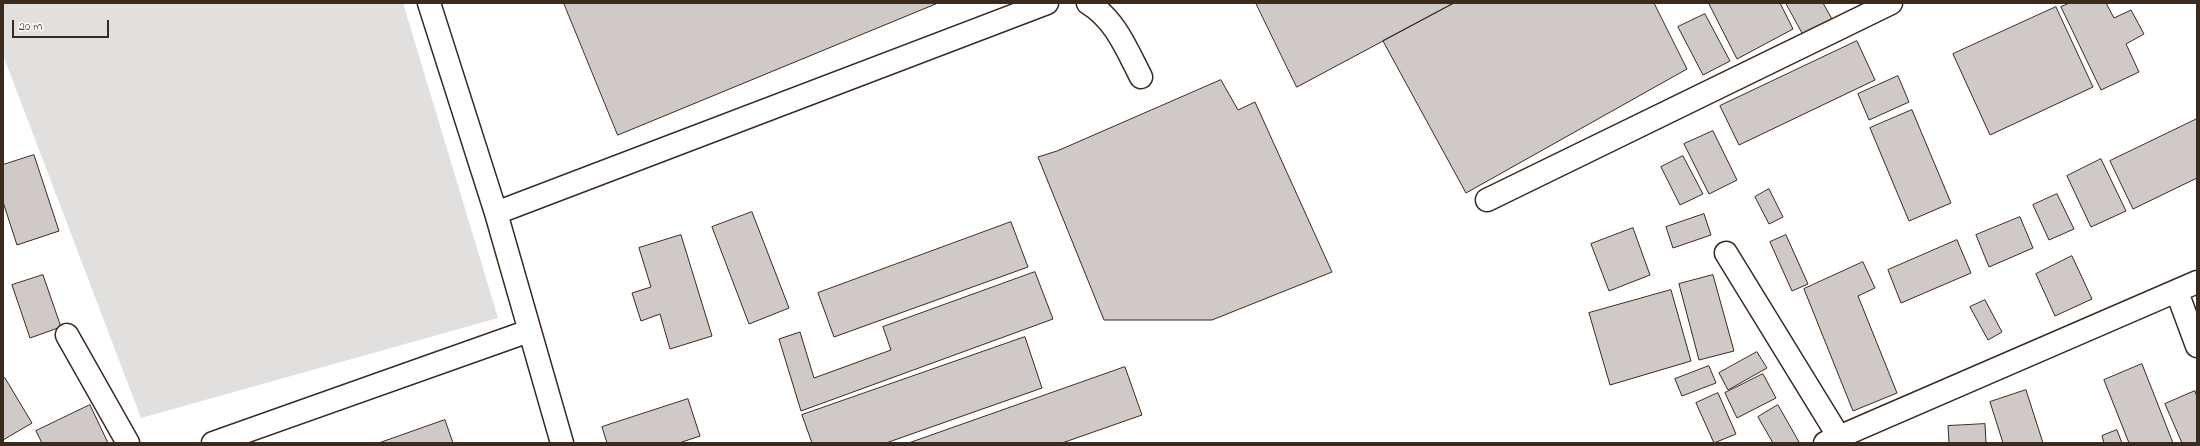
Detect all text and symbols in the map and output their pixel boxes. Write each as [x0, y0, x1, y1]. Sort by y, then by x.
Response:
scale bar [14, 12, 111, 38]
text: 20 m [19, 18, 42, 36]

